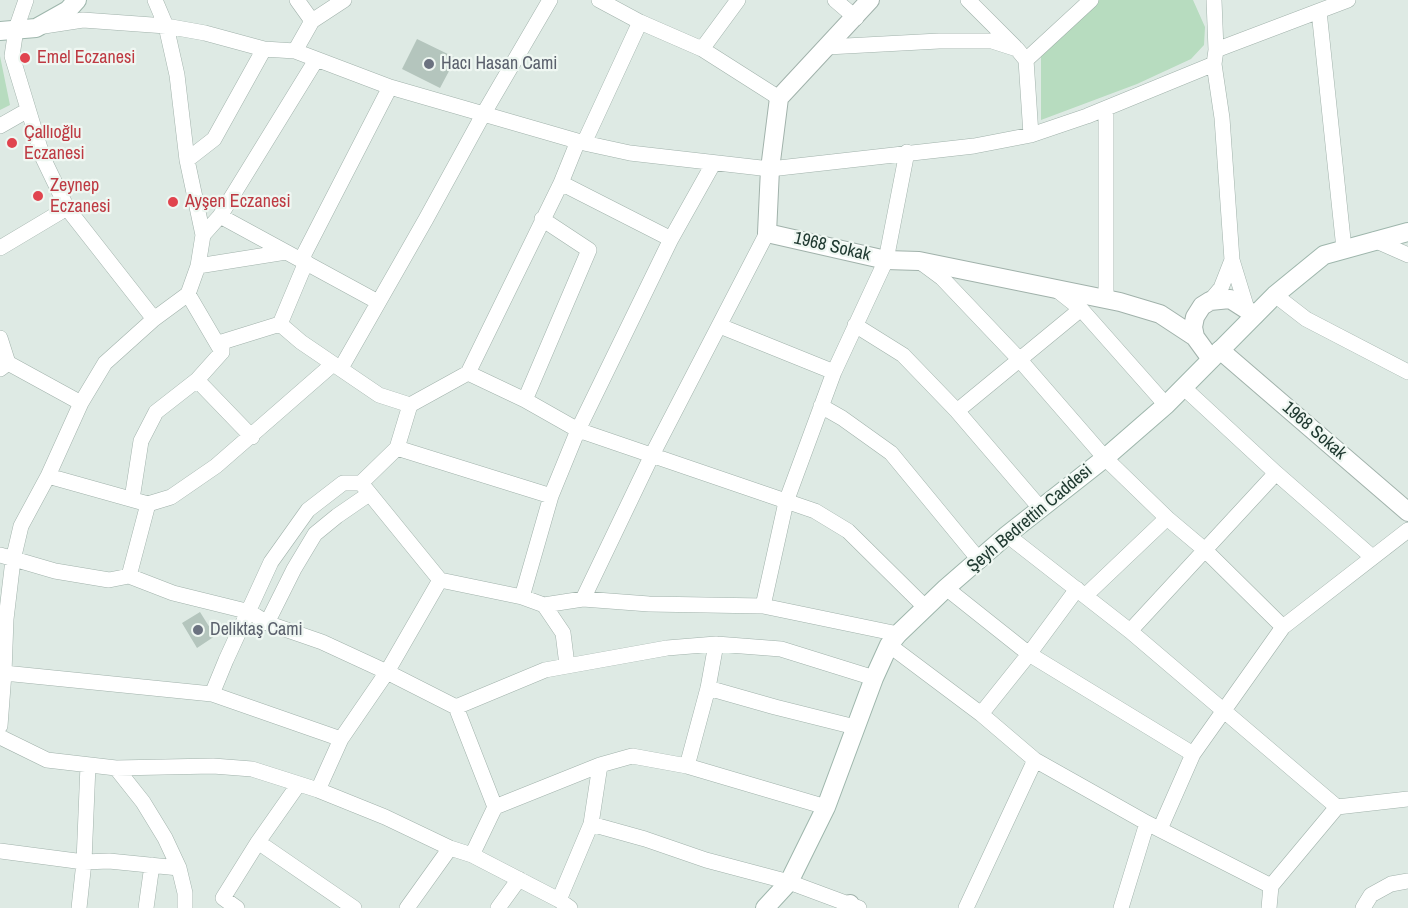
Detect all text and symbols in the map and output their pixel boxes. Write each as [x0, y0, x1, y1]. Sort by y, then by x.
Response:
place label: Emel Eczanesi [37, 47, 135, 69]
marker: Emel Eczanesi [18, 51, 32, 65]
place label: Hacı Hasan Cami [441, 53, 557, 75]
marker: Hacı Hasan Cami [422, 57, 436, 71]
place label: Çallıoğlu Eczanesi [24, 122, 85, 164]
marker: Çallıoğlu Eczanesi [5, 136, 19, 150]
place label: Zeynep Eczanesi [50, 175, 111, 218]
marker: Zeynep Eczanesi [31, 189, 45, 203]
place label: Ayşen Eczanesi [185, 191, 291, 213]
marker: Ayşen Eczanesi [166, 195, 180, 209]
street label: 1968 Sokak [792, 228, 872, 266]
street label: 1968 Sokak [1277, 397, 1351, 465]
street label: Şeyh Bedrettin Caddesi [963, 460, 1097, 578]
place label: Deliktaş Cami [210, 619, 303, 641]
marker: Deliktaş Cami [191, 623, 205, 637]

